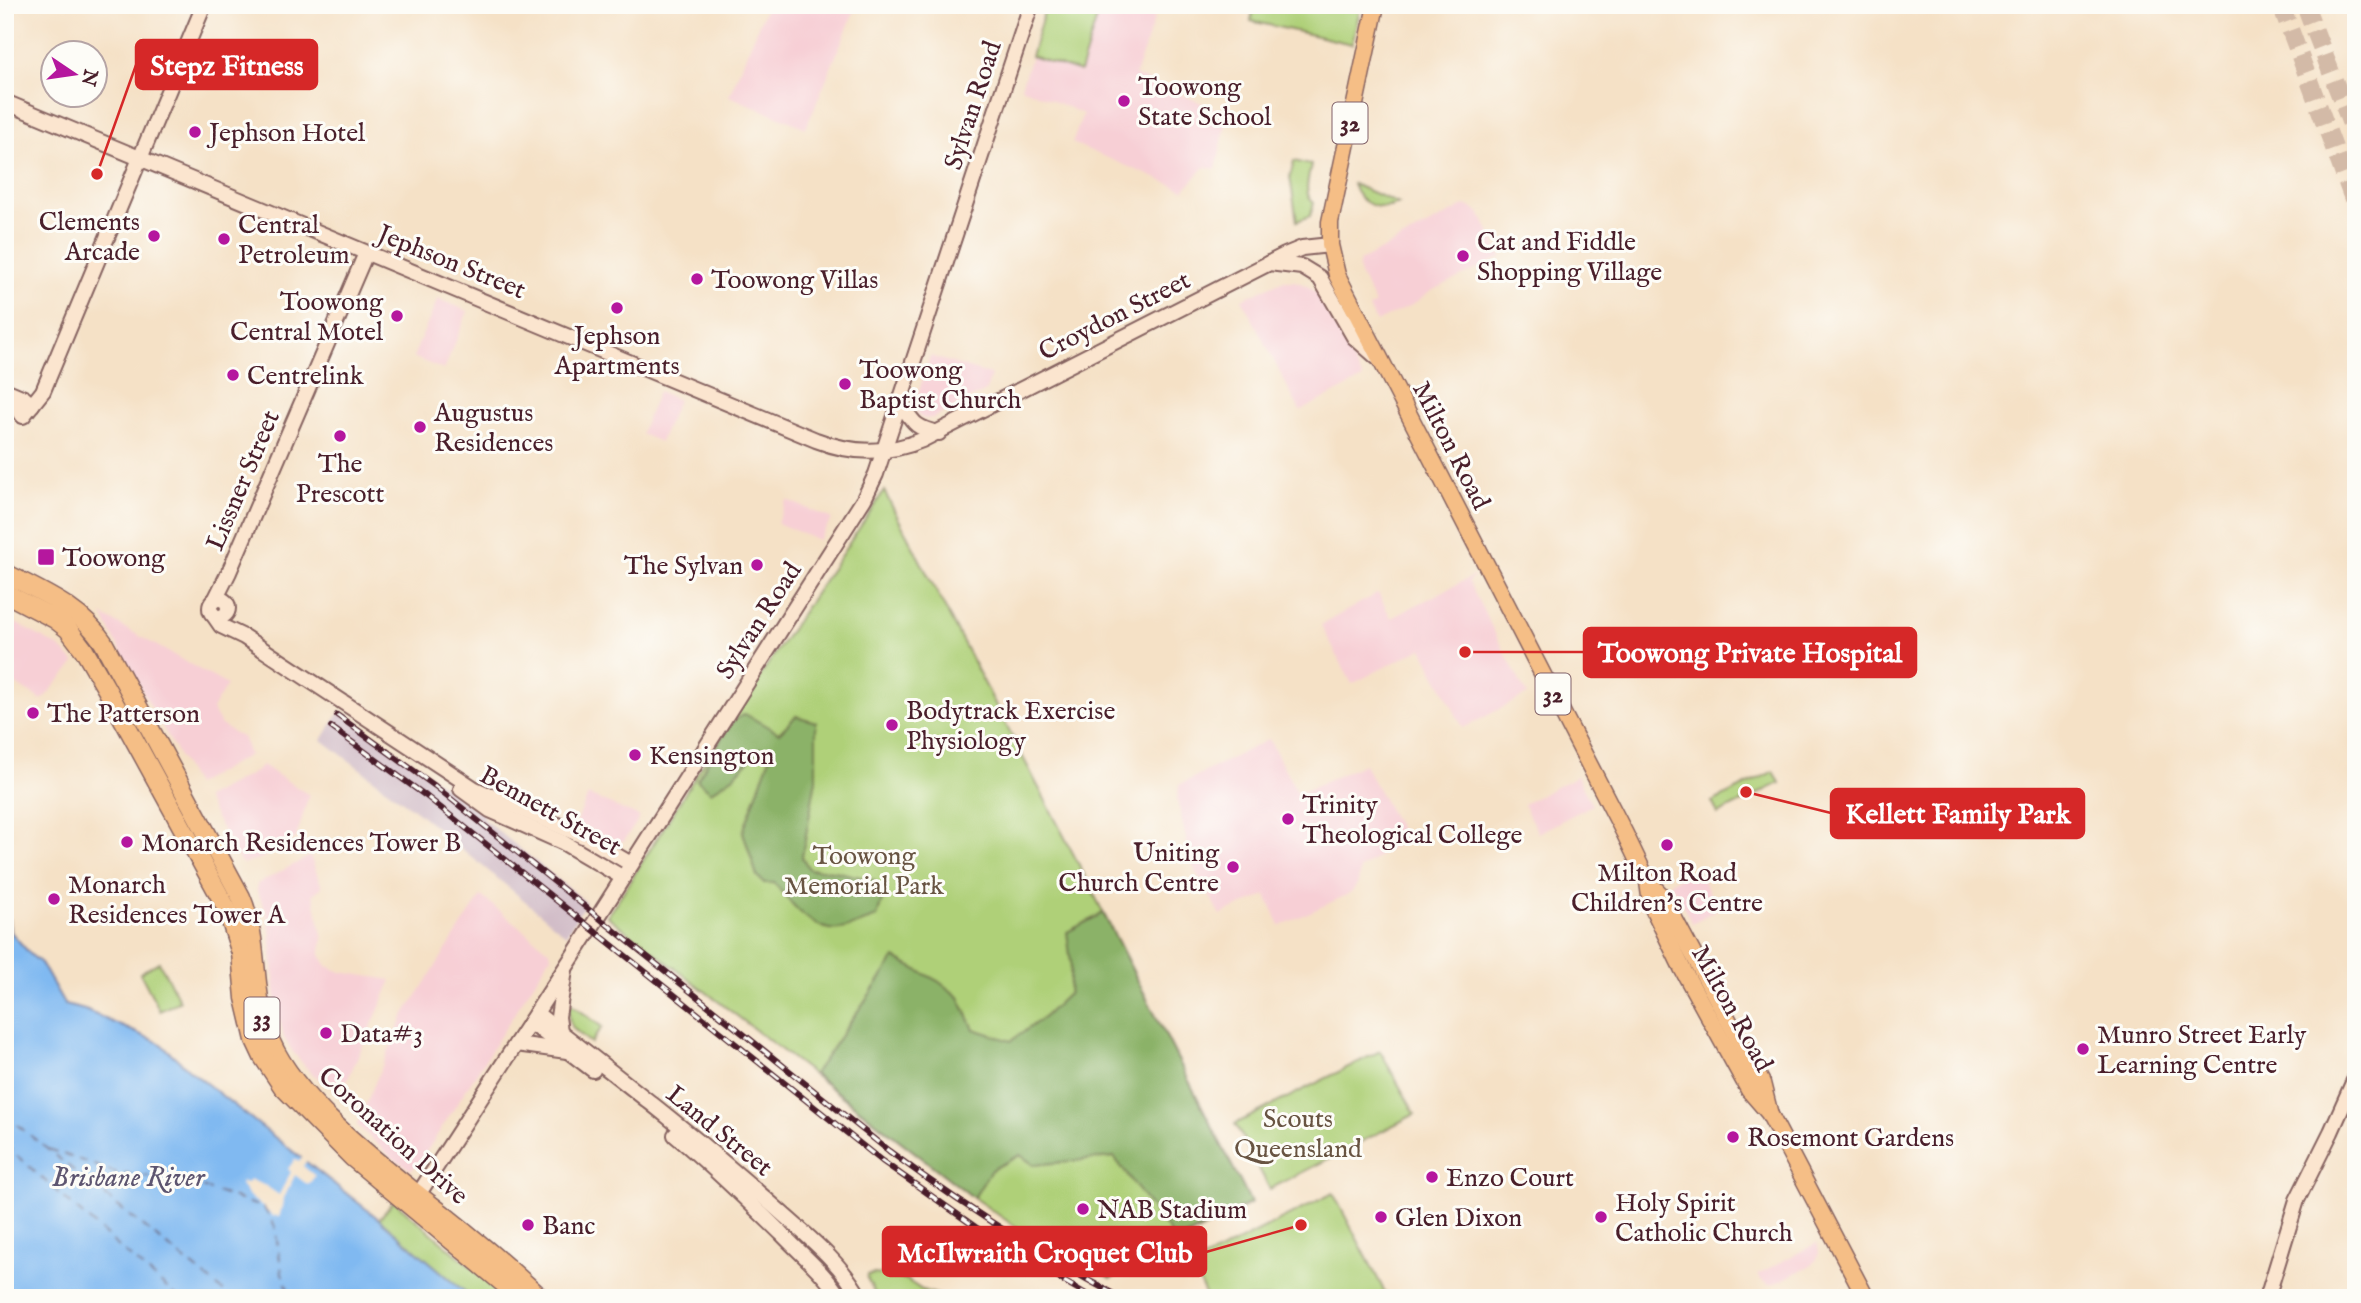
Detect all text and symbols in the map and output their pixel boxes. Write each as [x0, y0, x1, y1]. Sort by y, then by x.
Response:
street label: Sylvan Road [937, 37, 1010, 174]
north arrow [38, 38, 108, 108]
callout: Stepz Fitness [136, 40, 317, 89]
text: Stepz Fitness [150, 50, 304, 85]
text: N [75, 66, 102, 89]
place label: Toowong State School [1138, 71, 1272, 134]
marker: Toowong State School [1116, 93, 1132, 109]
road number: 32 [1332, 103, 1368, 144]
place label: Jephson Hotel [206, 117, 366, 150]
marker: Jephson Hotel [187, 124, 203, 140]
place label: Clements Arcade [39, 206, 140, 269]
place label: Central Petroleum [238, 209, 350, 272]
street label: Jephson Street [370, 217, 530, 307]
place label: Cat and Fiddle Shopping Village [1477, 226, 1662, 289]
marker: Clements Arcade [146, 228, 162, 244]
marker: Central Petroleum [216, 231, 232, 247]
marker: Cat and Fiddle Shopping Village [1455, 248, 1471, 264]
place label: Toowong Villas [711, 264, 878, 297]
street label: Croydon Street [1033, 264, 1196, 369]
marker: Toowong Villas [689, 271, 705, 287]
place label: Toowong Central Motel [230, 286, 384, 349]
marker: Jephson Apartments [609, 300, 625, 316]
marker: Toowong Central Motel [389, 308, 405, 324]
place label: Jephson Apartments [553, 320, 680, 383]
place label: Toowong Baptist Church [859, 354, 1022, 417]
place label: Centrelink [247, 360, 365, 393]
marker: Centrelink [225, 367, 241, 383]
marker: Toowong Baptist Church [837, 376, 853, 392]
street label: Milton Road [1404, 376, 1497, 515]
place label: Augustus Residences [433, 397, 553, 460]
street label: Lissner Street [199, 405, 288, 556]
marker: Augustus Residences [412, 419, 428, 435]
marker: The Prescott [332, 428, 348, 444]
place label: The Prescott [296, 448, 384, 511]
place label: Toowong [62, 542, 166, 575]
marker: Toowong [36, 547, 56, 567]
place label: The Sylvan [624, 550, 743, 583]
street label: Sylvan Road [709, 556, 809, 686]
marker: The Sylvan [749, 557, 765, 573]
callout: Toowong Private Hospital [1584, 628, 1916, 677]
text: Toowong Private Hospital [1597, 637, 1904, 672]
road number: 32 [1536, 674, 1570, 714]
place label: Bodytrack Exercise Physiology [906, 695, 1115, 758]
place label: The Patterson [47, 698, 200, 731]
marker: The Patterson [25, 705, 41, 721]
marker: Bodytrack Exercise Physiology [884, 717, 900, 733]
place label: Kensington [649, 740, 774, 773]
marker: Kensington [627, 747, 643, 763]
street label: Bennett Street [474, 759, 627, 864]
place label: Trinity Theological College [1302, 789, 1522, 852]
callout: Kellett Family Park [1831, 789, 2084, 838]
text: Kellett Family Park [1845, 798, 2072, 833]
marker: Trinity Theological College [1280, 811, 1296, 827]
place label: Monarch Residences Tower B [141, 827, 461, 860]
marker: Monarch Residences Tower B [119, 834, 135, 850]
place label: Uniting Church Centre [1058, 837, 1220, 900]
marker: Milton Road Children's Centre [1659, 837, 1675, 853]
park label: Toowong Memorial Park [784, 840, 945, 903]
place label: Milton Road Children's Centre [1571, 857, 1763, 920]
marker: Uniting Church Centre [1225, 859, 1241, 875]
place label: Monarch Residences Tower A [68, 869, 287, 932]
marker: Monarch Residences Tower A [46, 891, 62, 907]
street label: Milton Road [1683, 940, 1780, 1078]
road number: 33 [244, 998, 280, 1038]
place label: Data#3 [340, 1018, 423, 1051]
place label: Munro Street Early Learning Centre [2097, 1019, 2307, 1082]
marker: Data#3 [318, 1025, 334, 1041]
marker: Munro Street Early Learning Centre [2075, 1041, 2091, 1057]
street label: Coronation Drive [311, 1060, 475, 1212]
street label: Land Street [659, 1078, 779, 1184]
park label: Scouts Queensland [1234, 1103, 1362, 1166]
place label: Rosemont Gardens [1747, 1122, 1954, 1155]
marker: Rosemont Gardens [1725, 1129, 1741, 1145]
water label: Brisbane River [52, 1161, 206, 1196]
place label: Enzo Court [1446, 1162, 1574, 1195]
marker: Enzo Court [1424, 1169, 1440, 1185]
place label: Holy Spirit Catholic Church [1615, 1187, 1793, 1250]
place label: NAB Stadium [1097, 1194, 1247, 1227]
marker: NAB Stadium [1075, 1201, 1091, 1217]
place label: Glen Dixon [1395, 1202, 1522, 1235]
marker: Glen Dixon [1373, 1209, 1389, 1225]
marker: Holy Spirit Catholic Church [1593, 1209, 1609, 1225]
place label: Banc [542, 1210, 595, 1243]
marker: Banc [520, 1217, 536, 1233]
callout: McIlwraith Croquet Club [883, 1227, 1206, 1276]
text: McIlwraith Croquet Club [897, 1237, 1193, 1272]

